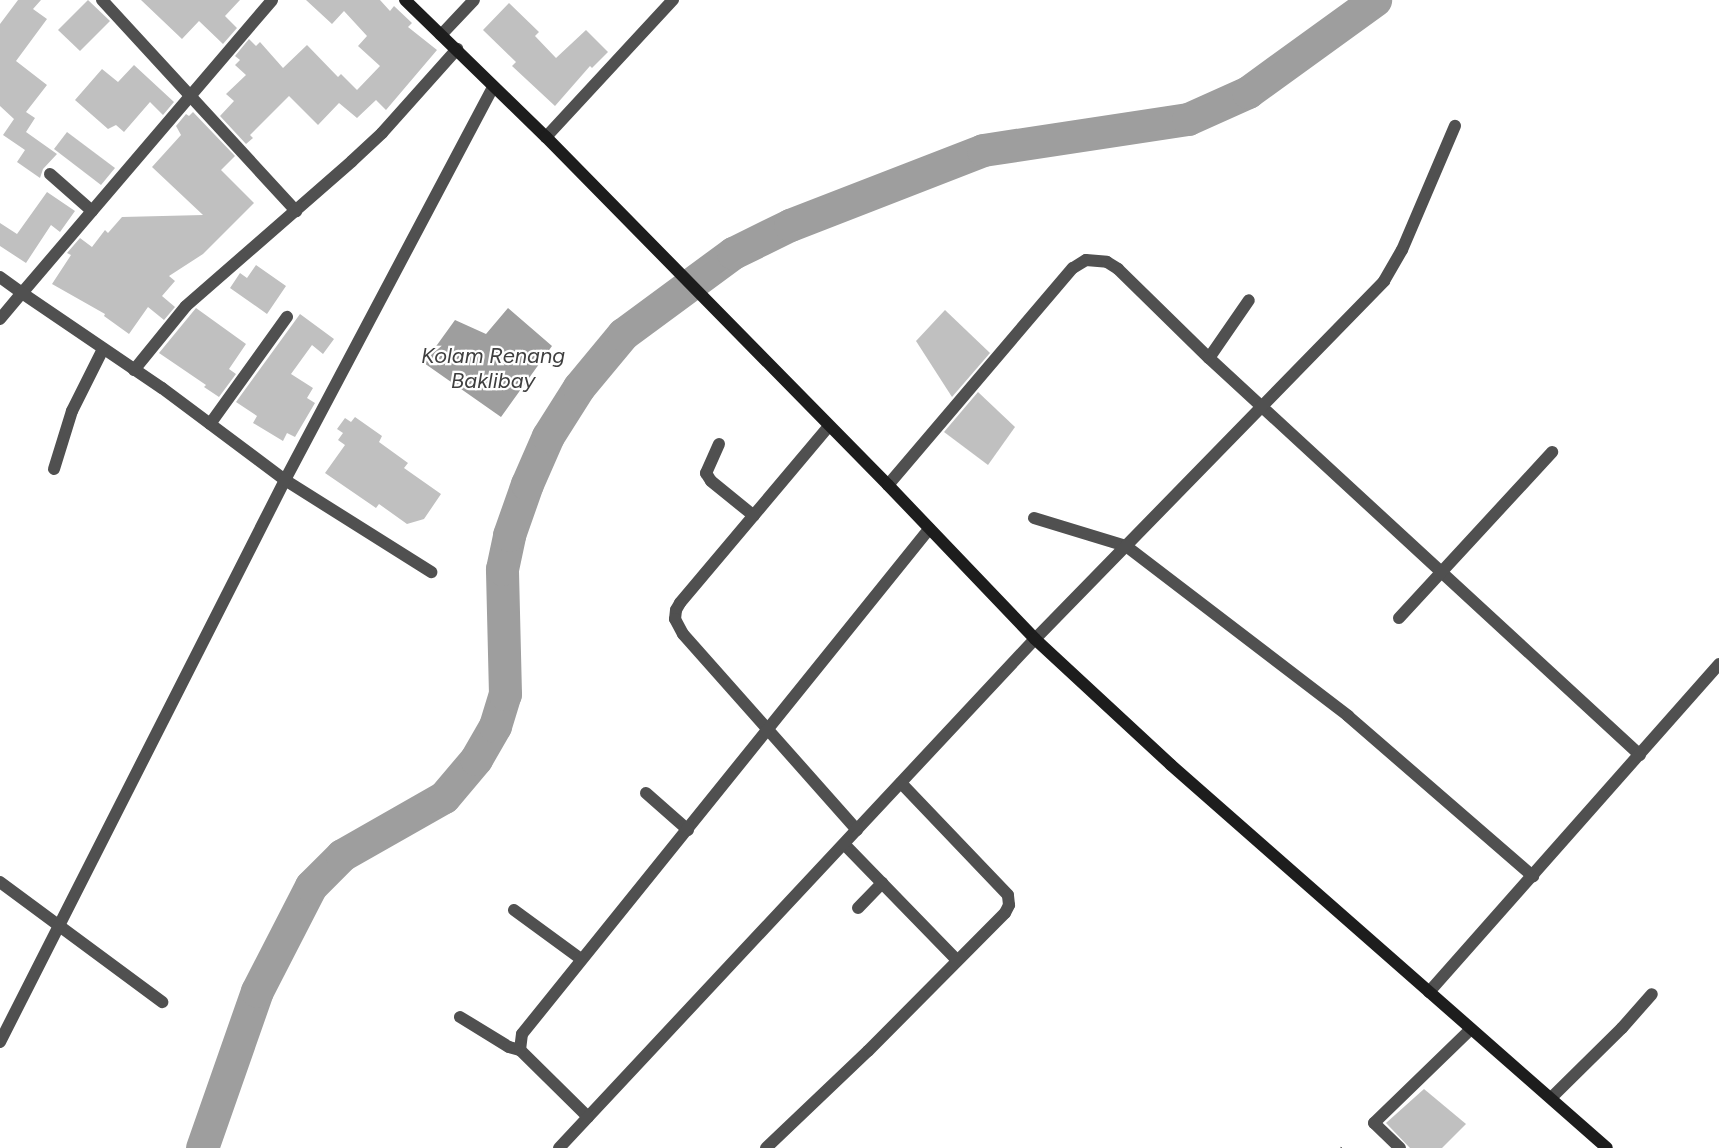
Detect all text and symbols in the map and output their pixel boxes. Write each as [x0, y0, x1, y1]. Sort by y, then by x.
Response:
water label: Kolam Renang Baklibay [421, 342, 565, 394]

